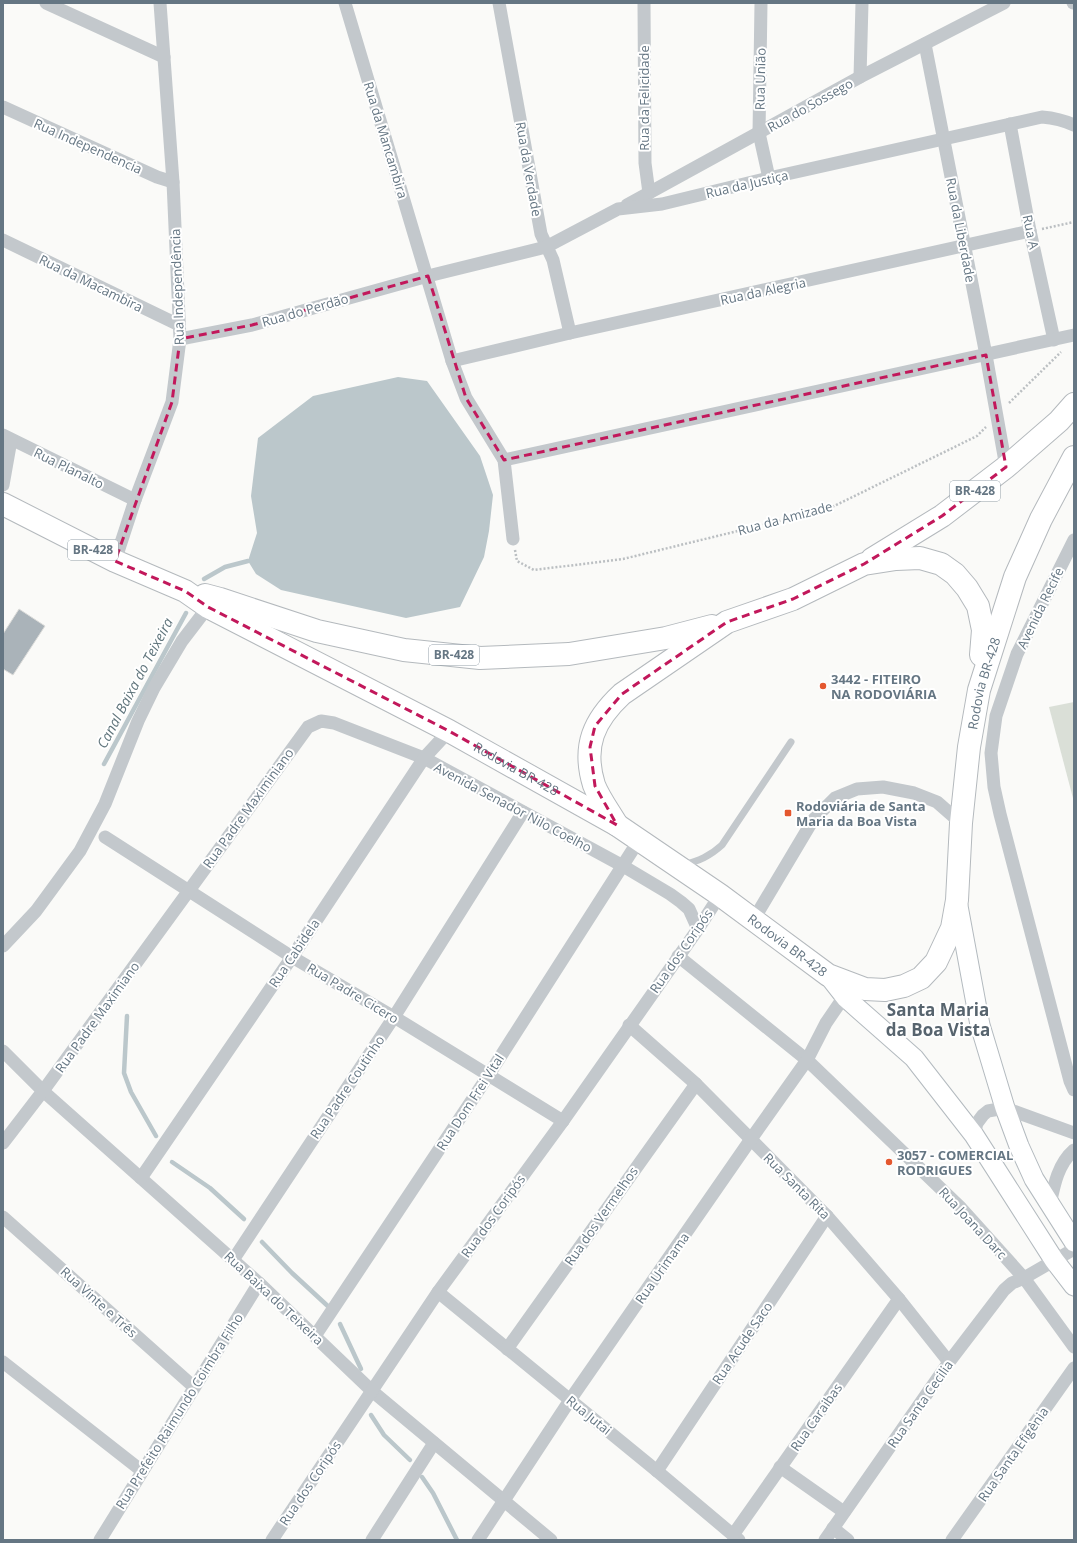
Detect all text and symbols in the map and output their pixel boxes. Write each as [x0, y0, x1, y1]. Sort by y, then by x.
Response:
street label: Rua da Felicidade [635, 45, 653, 151]
street label: Rua União [750, 47, 770, 110]
street label: Rua do Sossego [764, 74, 856, 136]
street label: Rua da Mancambira [360, 79, 412, 201]
street label: Rua Independencia [31, 114, 145, 178]
street label: Rua da Verdade [512, 120, 546, 218]
street label: Rua da Justiça [704, 166, 790, 202]
street label: Rua da Liberdade [942, 176, 980, 284]
street label: Rua A [1019, 213, 1044, 252]
street label: Rua Independência [166, 228, 188, 346]
street label: Rua da Macambira [36, 250, 146, 316]
street label: Rua da Alegria [719, 273, 807, 309]
street label: Rua do Perdão [260, 289, 351, 331]
street label: Rua Planalto [31, 443, 107, 493]
road number: BR-428 [950, 481, 1000, 501]
street label: Rua da Amizade [736, 497, 834, 539]
road number: BR-428 [68, 540, 118, 560]
street label: Avenida Recife [1013, 564, 1067, 652]
water label: Canal Baixa do Teixeira [92, 614, 177, 751]
street label: Rodovia BR-428 [963, 635, 1004, 731]
road number: BR-428 [429, 645, 479, 665]
place label: 3442 - FITEIRO NA RODOVIÁRIA [831, 670, 936, 703]
marker: 3442 - FITEIRO NA RODOVIÁRIA [818, 681, 828, 691]
street label: Rodovia BR-428 [470, 738, 562, 800]
street label: Rua Padre Maximiniano [198, 744, 298, 872]
street label: Avenida Senador Nilo Coelho [431, 758, 595, 856]
place label: Rodoviária de Santa Maria da Boa Vista [796, 797, 926, 830]
marker: Rodoviária de Santa Maria da Boa Vista [783, 808, 793, 818]
street label: Rua dos Coripós [645, 905, 717, 997]
street label: Rodovia BR-428 [744, 910, 831, 981]
street label: Rua Cabidela [264, 915, 324, 991]
street label: Rua Padre Maximiano [51, 958, 143, 1076]
street label: Rua Padre Cicero [304, 959, 402, 1028]
district label: Santa Maria da Boa Vista [886, 998, 990, 1041]
street label: Rua Padre Coutinho [306, 1032, 388, 1142]
street label: Rua Dom Frei Vital [432, 1050, 508, 1154]
place label: 3057 - COMERCIAL RODRIGUES [897, 1146, 1013, 1179]
street label: Rua Santa Rita [760, 1149, 834, 1223]
marker: 3057 - COMERCIAL RODRIGUES [884, 1157, 894, 1167]
street label: Rua dos Vermelhos [560, 1163, 642, 1269]
street label: Rua dos Coripós [457, 1171, 529, 1261]
street label: Rua Joana Darc [935, 1183, 1011, 1263]
street label: Rua Urimama [631, 1229, 693, 1307]
street label: Rua Baixa do Teixeira [220, 1247, 328, 1349]
street label: Rua Vinte e Três [57, 1263, 141, 1341]
street label: Rua Acude Saco [708, 1298, 776, 1388]
street label: Rua Prefeito Raimundo Coimbra Filho [111, 1310, 247, 1512]
street label: Rua Santa Cecilia [883, 1357, 957, 1451]
street label: Rua Caraibas [786, 1379, 846, 1455]
street label: Rua Jutai [563, 1391, 615, 1439]
street label: Rua Santa Efigênia [974, 1403, 1052, 1505]
street label: Rua dos Coripós [275, 1437, 345, 1529]

